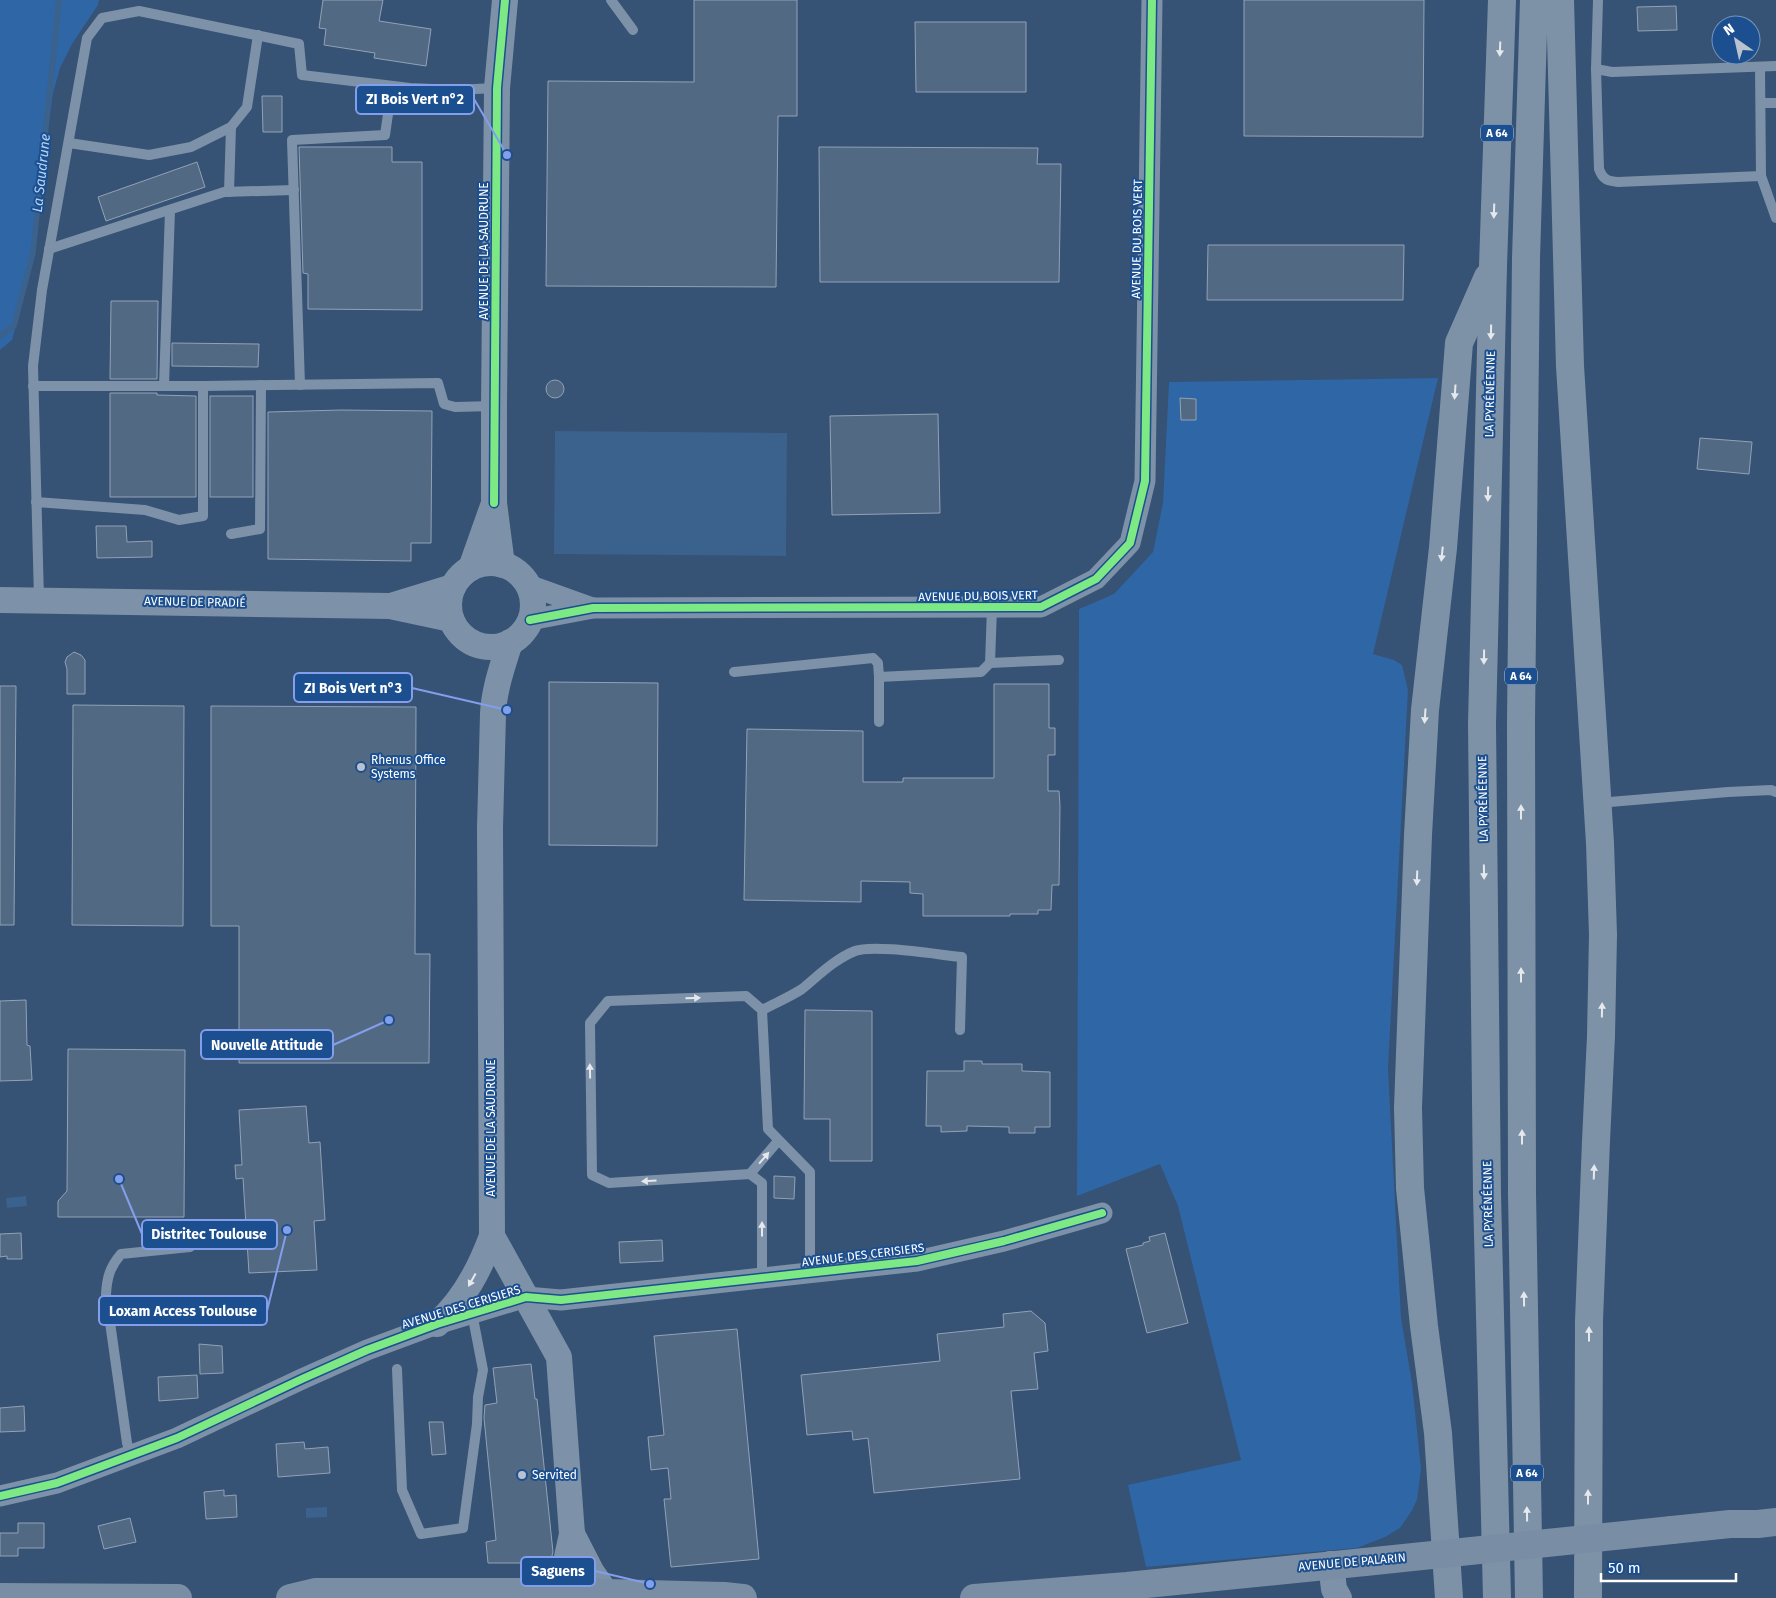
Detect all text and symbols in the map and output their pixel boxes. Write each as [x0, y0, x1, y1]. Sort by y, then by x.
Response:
north arrow [1711, 15, 1761, 65]
text: N [1720, 20, 1738, 39]
one-way arrow [1496, 41, 1504, 57]
callout: ZI Bois Vert n°2 [356, 85, 474, 114]
text: ZI Bois Vert n°2 [366, 91, 464, 108]
road number: A 64 [1481, 125, 1513, 142]
water label: La Saudrune [29, 133, 54, 213]
street label: AVENUE DU BOIS VERT [1129, 178, 1145, 299]
street label: AVENUE DE LA SAUDRUNE [477, 182, 491, 320]
one-way arrow [1490, 203, 1498, 219]
one-way arrow [1487, 324, 1495, 340]
street label: LA PYRÉNÉENNE [1481, 351, 1498, 437]
one-way arrow [1450, 384, 1458, 400]
one-way arrow [1484, 487, 1492, 503]
one-way arrow [1438, 546, 1446, 562]
street label: AVENUE DU BOIS VERT [918, 588, 1039, 604]
street label: AVENUE DE PRADIÉ [144, 593, 246, 610]
one-way arrow [1480, 649, 1488, 665]
road number: A 64 [1505, 668, 1537, 684]
callout: ZI Bois Vert n°3 [294, 673, 412, 702]
text: ZI Bois Vert n°3 [304, 680, 402, 697]
one-way arrow [1420, 708, 1428, 724]
place label: Rhenus Office Systems [371, 753, 446, 781]
street label: LA PYRÉNÉENNE [1474, 756, 1491, 842]
marker: Rhenus Office Systems [355, 761, 367, 773]
one-way arrow [1517, 804, 1525, 820]
one-way arrow [1480, 864, 1488, 880]
one-way arrow [1412, 870, 1420, 886]
one-way arrow [1517, 966, 1525, 982]
one-way arrow [685, 994, 701, 1002]
one-way arrow [1598, 1001, 1606, 1017]
callout: Nouvelle Attitude [201, 1030, 333, 1059]
text: Nouvelle Attitude [211, 1037, 323, 1054]
street label: AVENUE DE LA SAUDRUNE [484, 1059, 498, 1197]
one-way arrow [586, 1063, 594, 1079]
one-way arrow [1518, 1129, 1526, 1145]
one-way arrow [758, 1152, 770, 1164]
street label: LA PYRÉNÉENNE [1479, 1161, 1496, 1247]
one-way arrow [1591, 1164, 1599, 1180]
one-way arrow [641, 1177, 657, 1185]
callout: Distritec Toulouse [142, 1220, 277, 1249]
one-way arrow [758, 1221, 766, 1237]
text: Distritec Toulouse [151, 1226, 267, 1243]
street label: AVENUE DES CERISIERS [801, 1240, 926, 1269]
one-way arrow [468, 1273, 476, 1287]
street label: AVENUE DES CERISIERS [400, 1282, 523, 1332]
one-way arrow [1520, 1291, 1528, 1307]
callout: Loxam Access Toulouse [99, 1296, 267, 1325]
text: Loxam Access Toulouse [109, 1303, 257, 1320]
one-way arrow [1585, 1326, 1593, 1342]
road number: A 64 [1511, 1465, 1543, 1482]
place label: Servited [532, 1468, 577, 1482]
marker: Servited [516, 1469, 528, 1481]
one-way arrow [1584, 1489, 1592, 1505]
one-way arrow [1523, 1506, 1531, 1522]
street label: AVENUE DE PALARIN [1298, 1550, 1406, 1574]
scale bar [1601, 1550, 1736, 1582]
callout: Saguens [521, 1557, 595, 1586]
text: 50 m [1608, 1559, 1641, 1577]
text: Saguens [531, 1563, 585, 1580]

